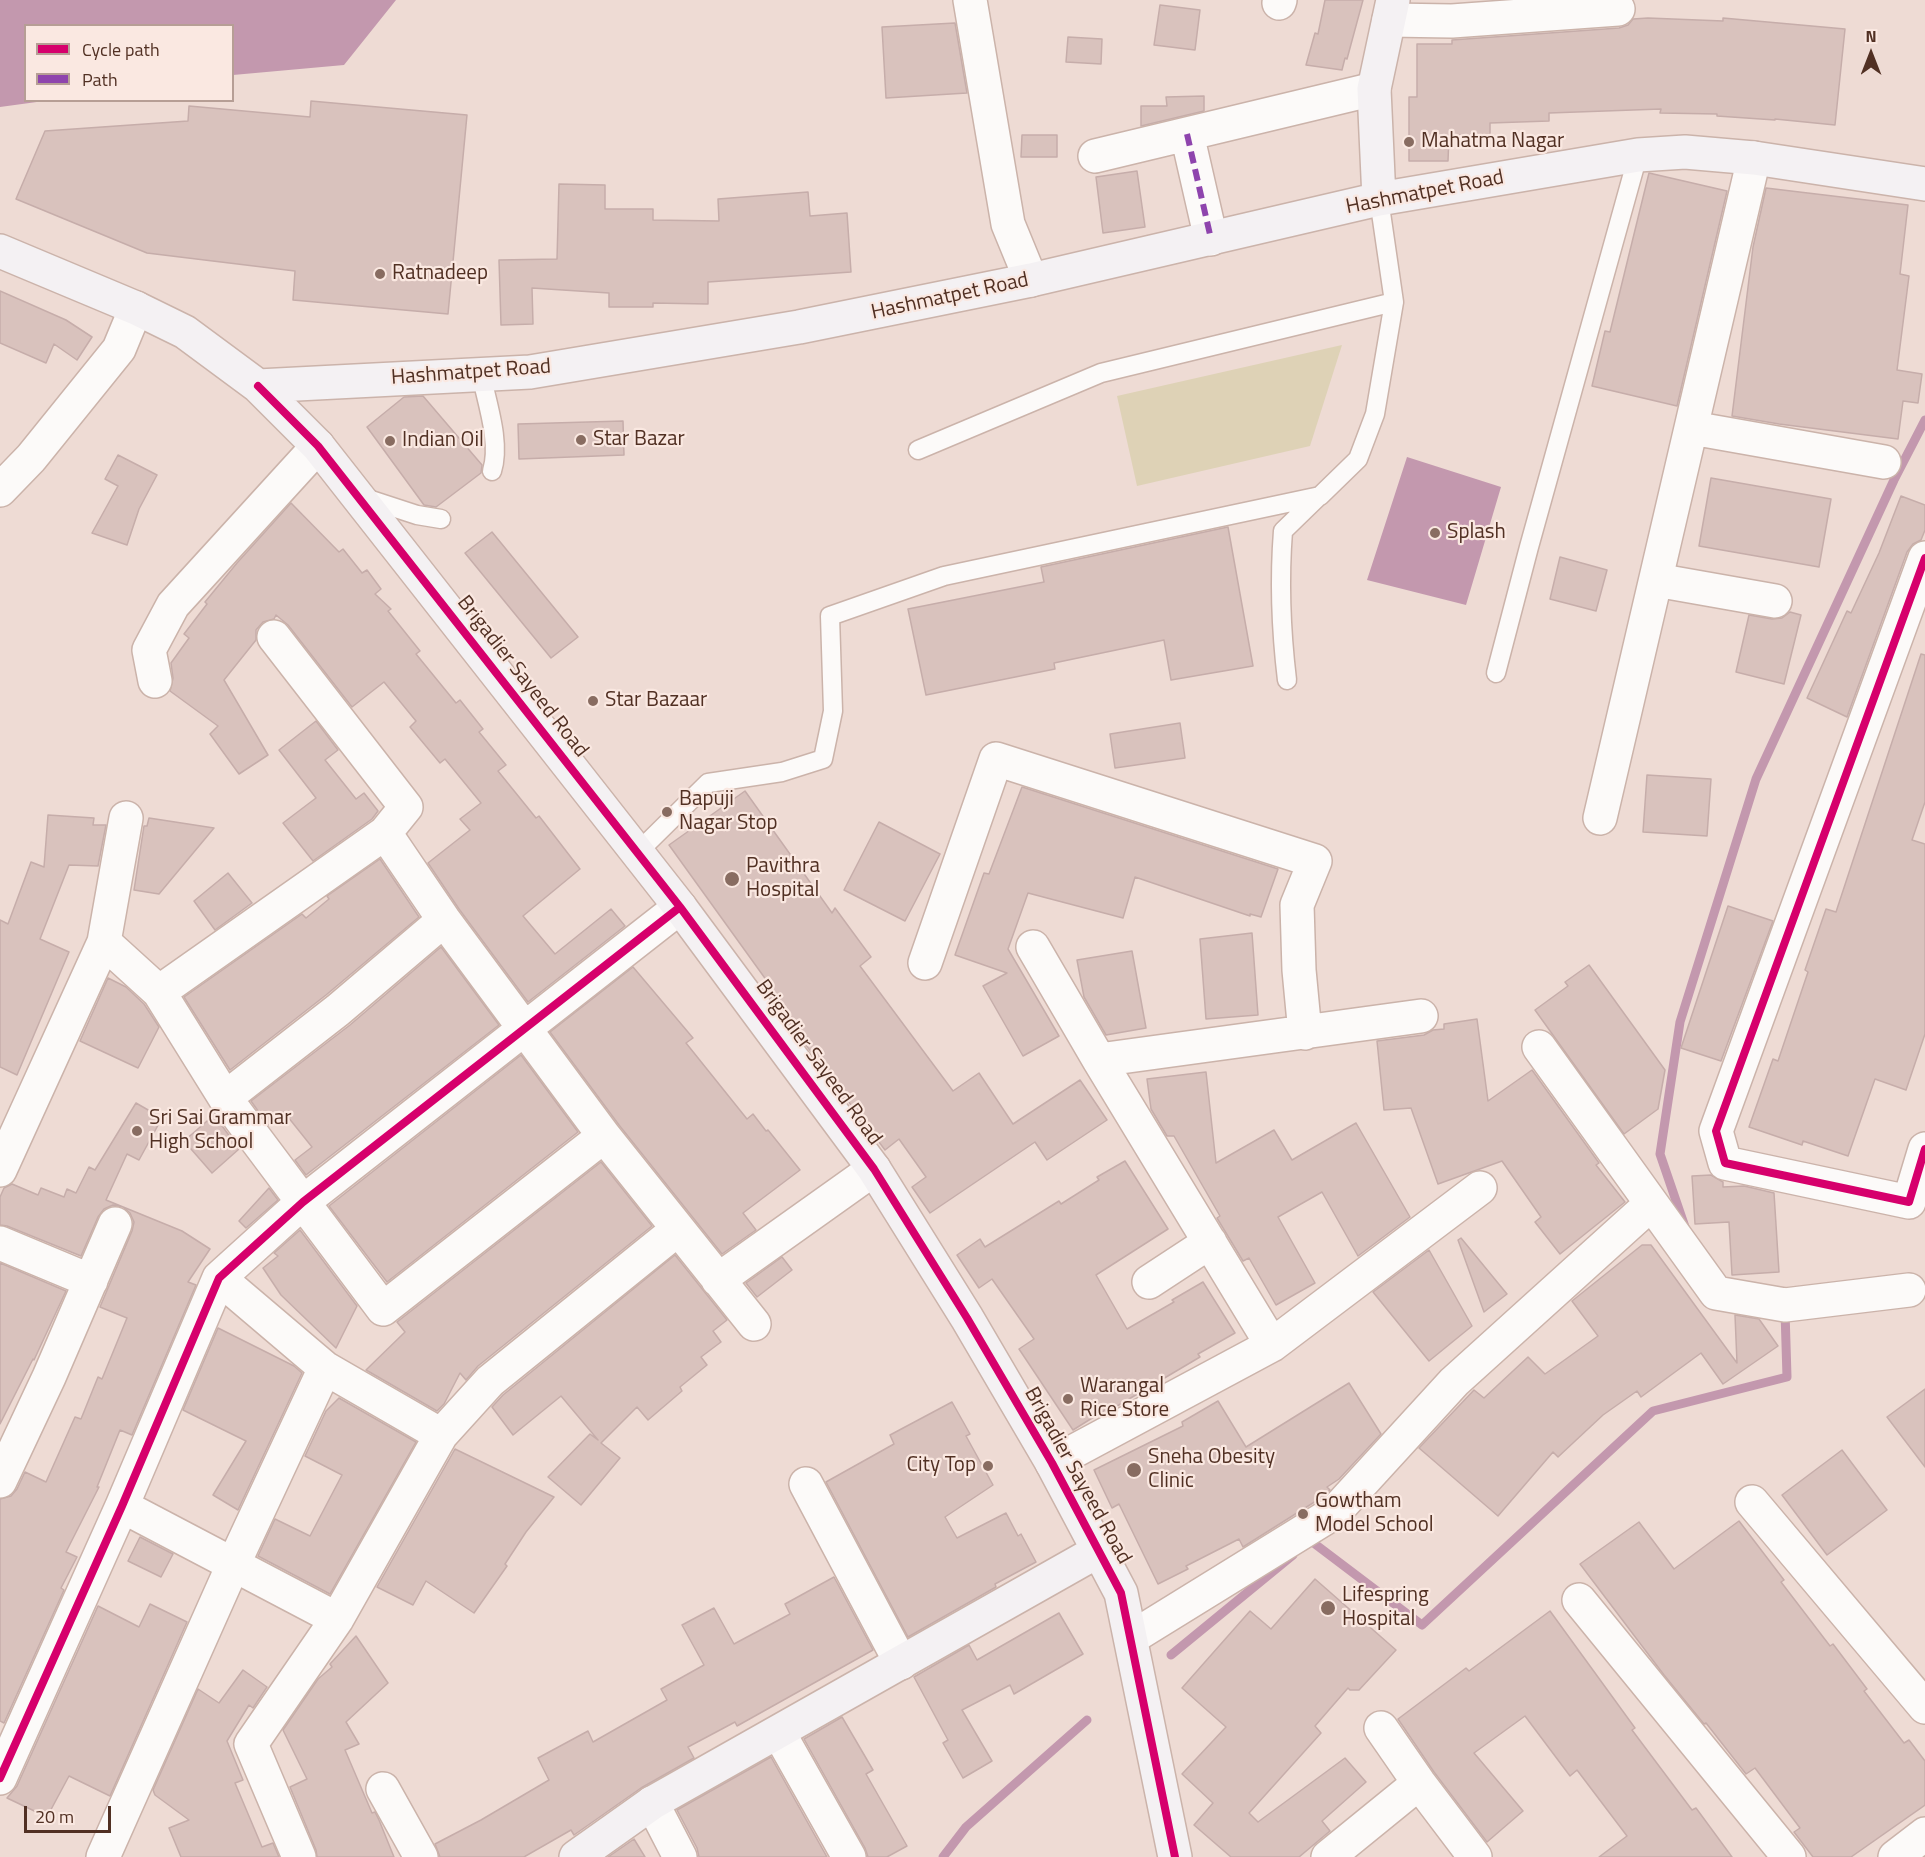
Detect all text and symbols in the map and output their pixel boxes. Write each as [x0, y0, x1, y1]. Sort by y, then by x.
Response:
legend [24, 24, 234, 102]
north arrow [1841, 24, 1901, 84]
text: N [1865, 24, 1877, 48]
text: Cycle path [82, 36, 160, 63]
text: Path [82, 66, 118, 93]
place label: Mahatma Nagar [1421, 129, 1564, 155]
marker: Mahatma Nagar [1402, 135, 1416, 149]
street label: Hashmatpet Road [1344, 165, 1506, 221]
place label: Ratnadeep [392, 261, 488, 287]
marker: Ratnadeep [373, 267, 387, 281]
street label: Hashmatpet Road [869, 268, 1031, 326]
street label: Hashmatpet Road [390, 355, 552, 391]
place label: Star Bazar [593, 427, 685, 453]
place label: Indian Oil [402, 428, 484, 454]
marker: Star Bazar [574, 433, 588, 447]
marker: Indian Oil [383, 434, 397, 448]
place label: Splash [1447, 520, 1506, 546]
marker: Splash [1428, 526, 1442, 540]
street label: Brigadier Sayeed Road [451, 591, 593, 763]
place label: Star Bazaar [605, 688, 707, 714]
marker: Star Bazaar [586, 694, 600, 708]
place label: Bapuji Nagar Stop [679, 787, 778, 837]
marker: Bapuji Nagar Stop [660, 805, 674, 819]
place label: Pavithra Hospital [746, 854, 820, 904]
marker: Pavithra Hospital [723, 870, 741, 888]
street label: Brigadier Sayeed Road [749, 975, 887, 1151]
place label: Sri Sai Grammar High School [149, 1106, 292, 1156]
marker: Sri Sai Grammar High School [130, 1124, 144, 1138]
place label: Warangal Rice Store [1080, 1374, 1169, 1424]
street label: Brigadier Sayeed Road [1018, 1383, 1136, 1569]
marker: Warangal Rice Store [1061, 1392, 1075, 1406]
place label: Sneha Obesity Clinic [1148, 1445, 1275, 1495]
place label: City Top [907, 1453, 976, 1479]
marker: City Top [981, 1459, 995, 1473]
marker: Sneha Obesity Clinic [1125, 1461, 1143, 1479]
place label: Gowtham Model School [1315, 1489, 1434, 1539]
marker: Gowtham Model School [1296, 1507, 1310, 1521]
place label: Lifespring Hospital [1342, 1583, 1429, 1633]
marker: Lifespring Hospital [1319, 1599, 1337, 1617]
scale bar [27, 1794, 114, 1832]
text: 20 m [35, 1803, 74, 1830]

